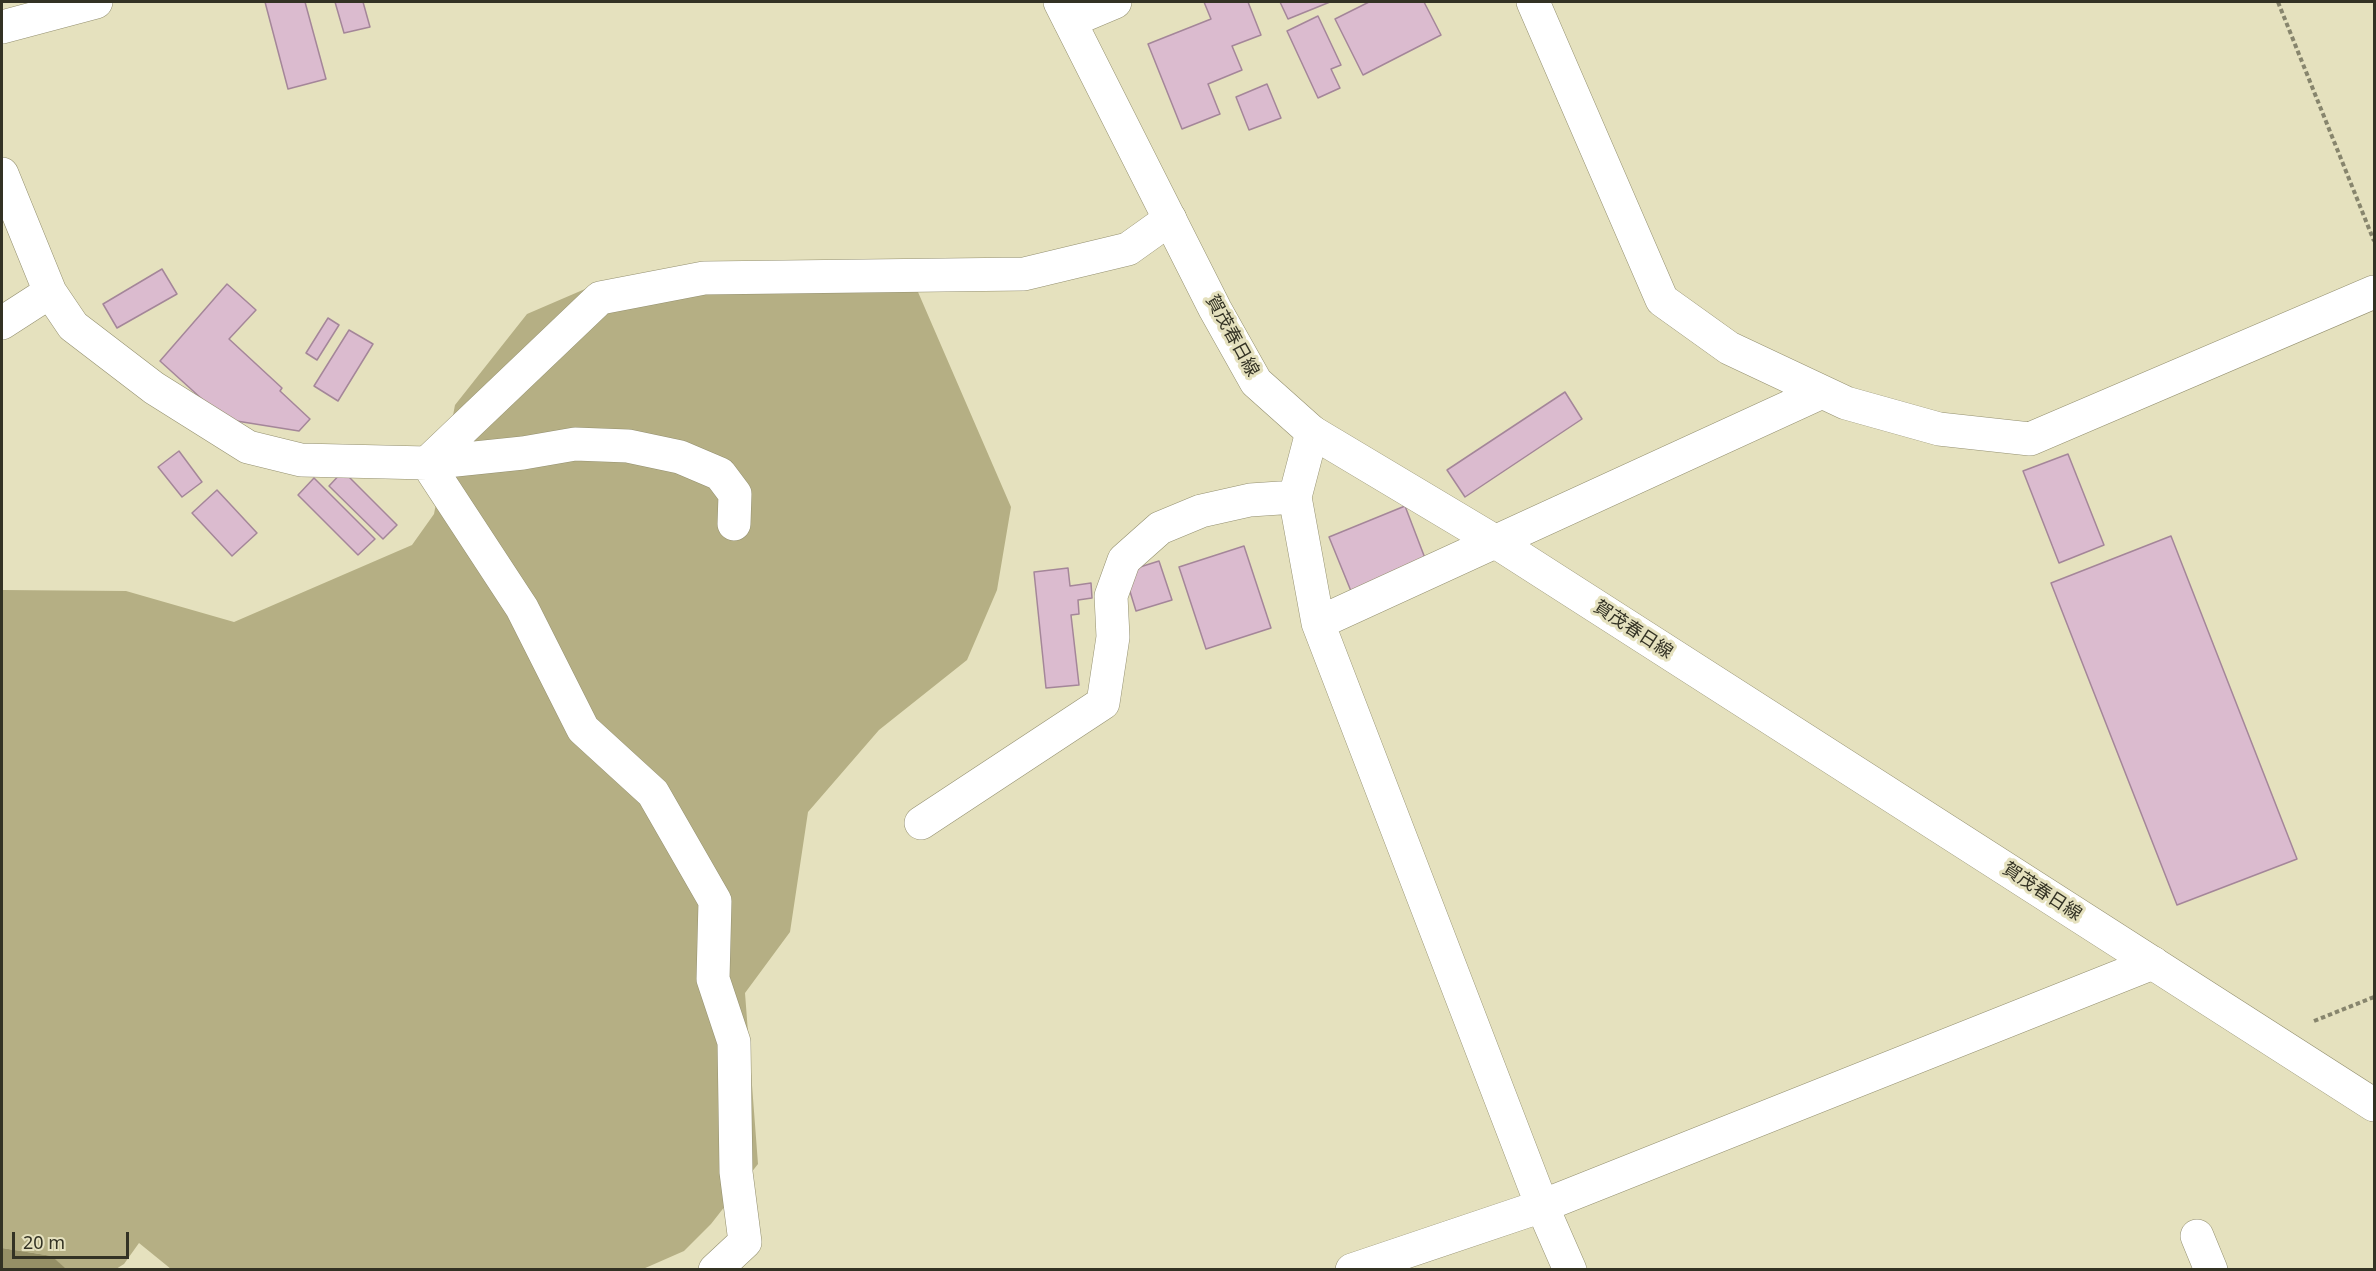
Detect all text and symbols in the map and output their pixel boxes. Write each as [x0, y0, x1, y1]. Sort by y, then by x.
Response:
street label: 賀茂春日線 [1201, 291, 1263, 381]
street label: 賀茂春日線 [1589, 596, 1677, 664]
street label: 賀茂春日線 [1998, 858, 2086, 926]
scale bar [15, 1220, 132, 1258]
text: 20 m [23, 1230, 65, 1254]

